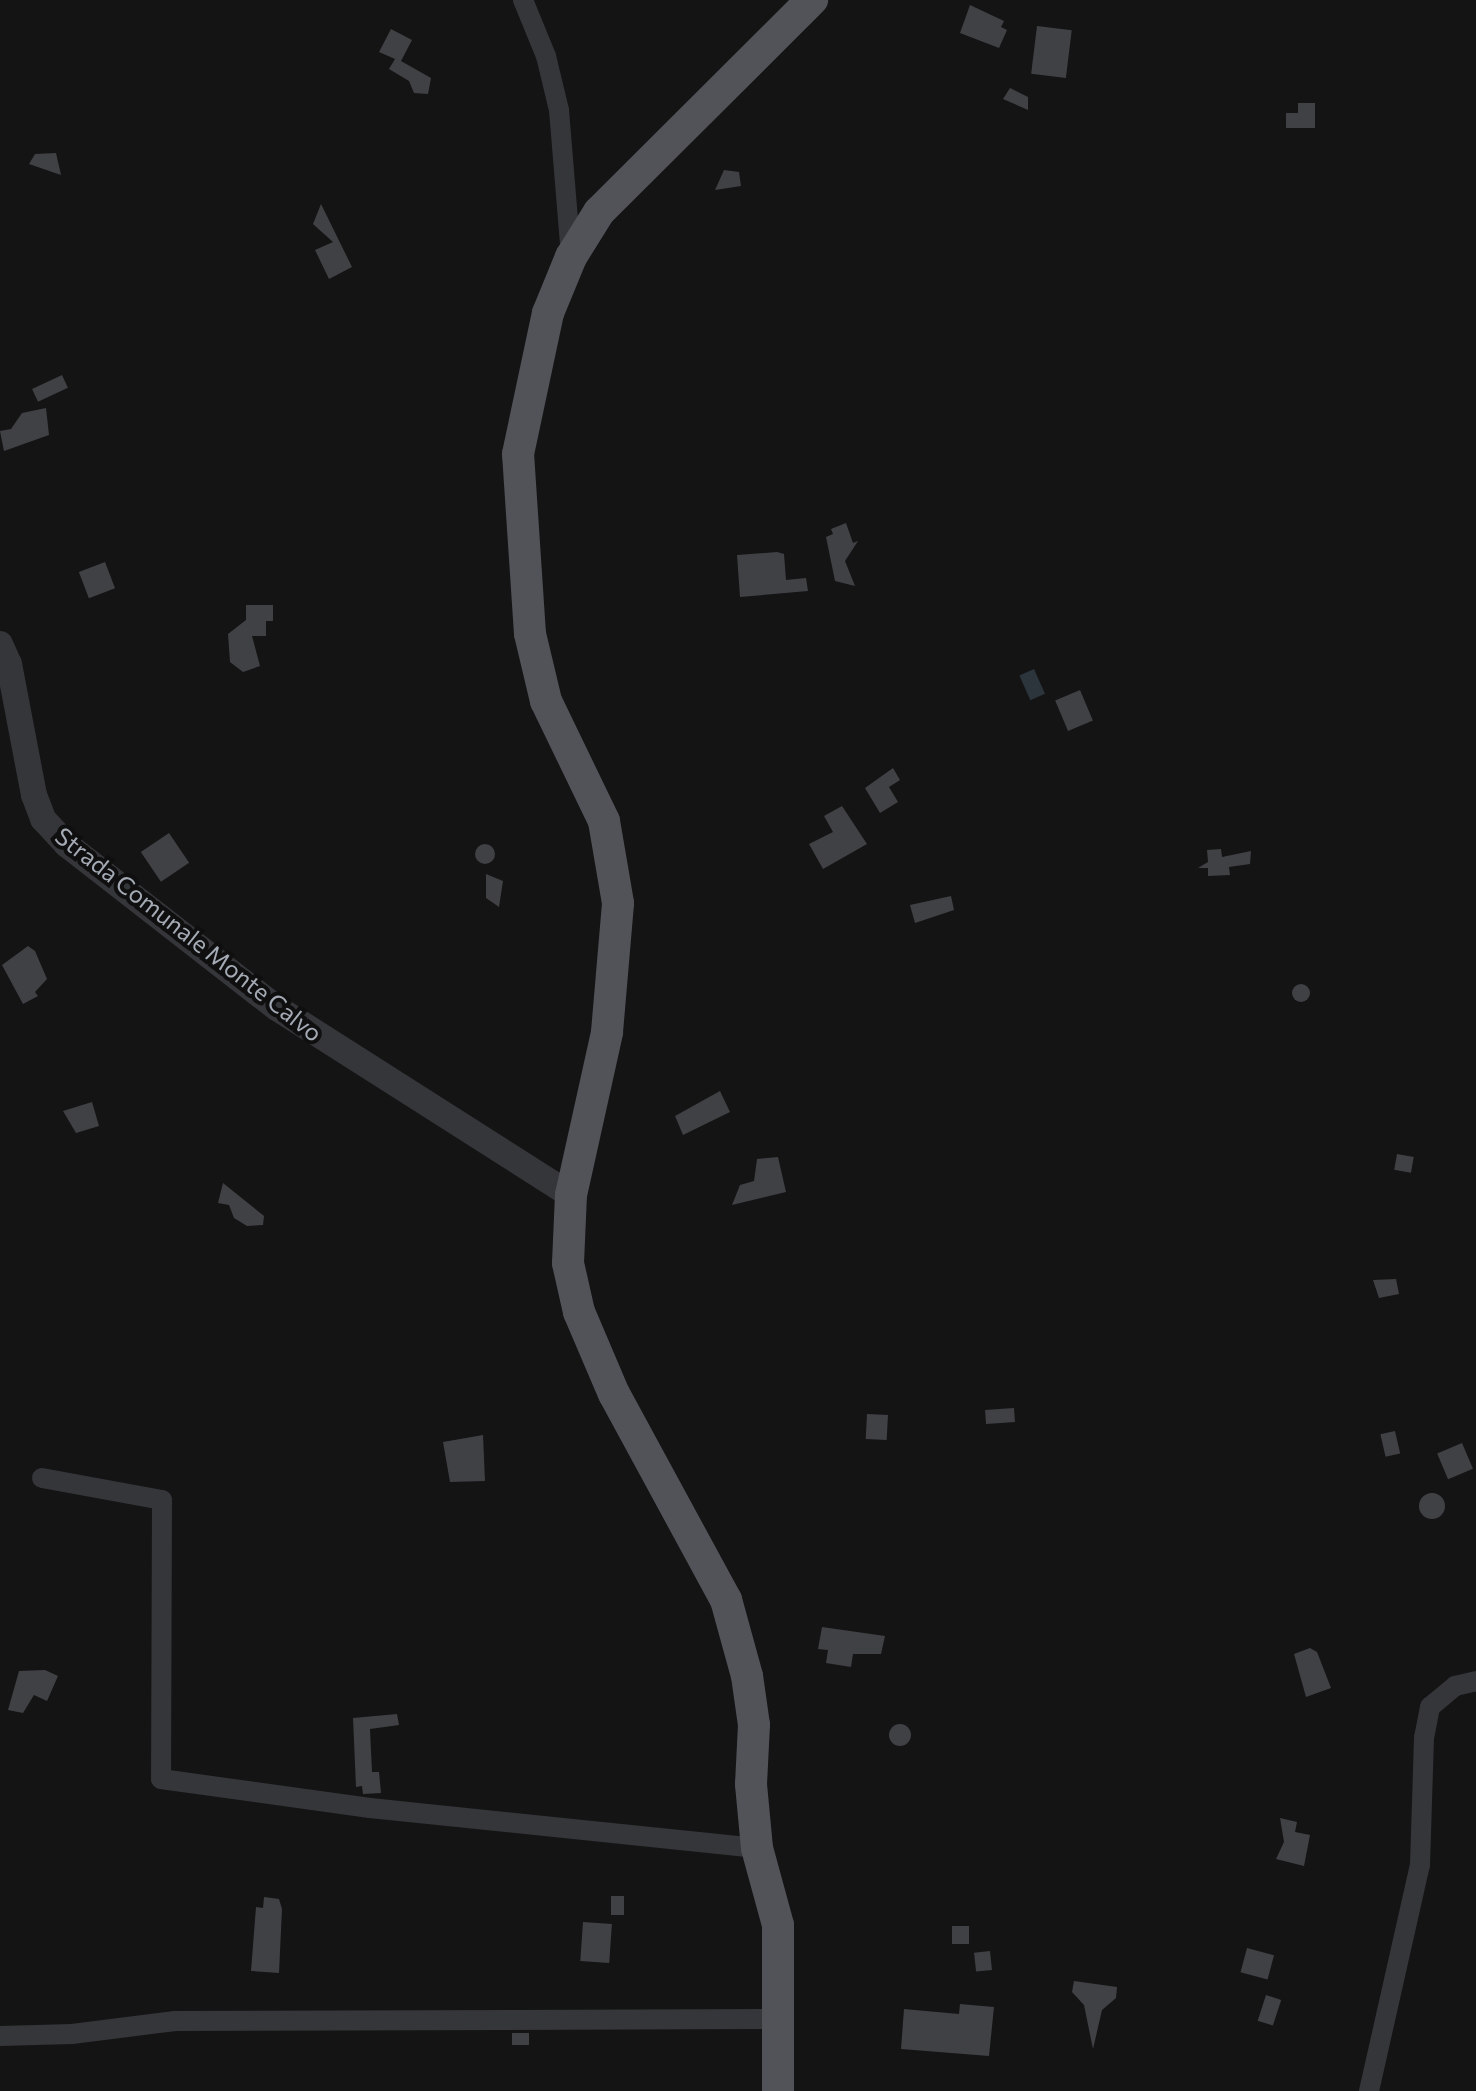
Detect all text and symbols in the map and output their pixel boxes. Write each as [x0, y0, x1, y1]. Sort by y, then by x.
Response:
street label: Strada Comunale Monte Calvo [50, 821, 328, 1047]

